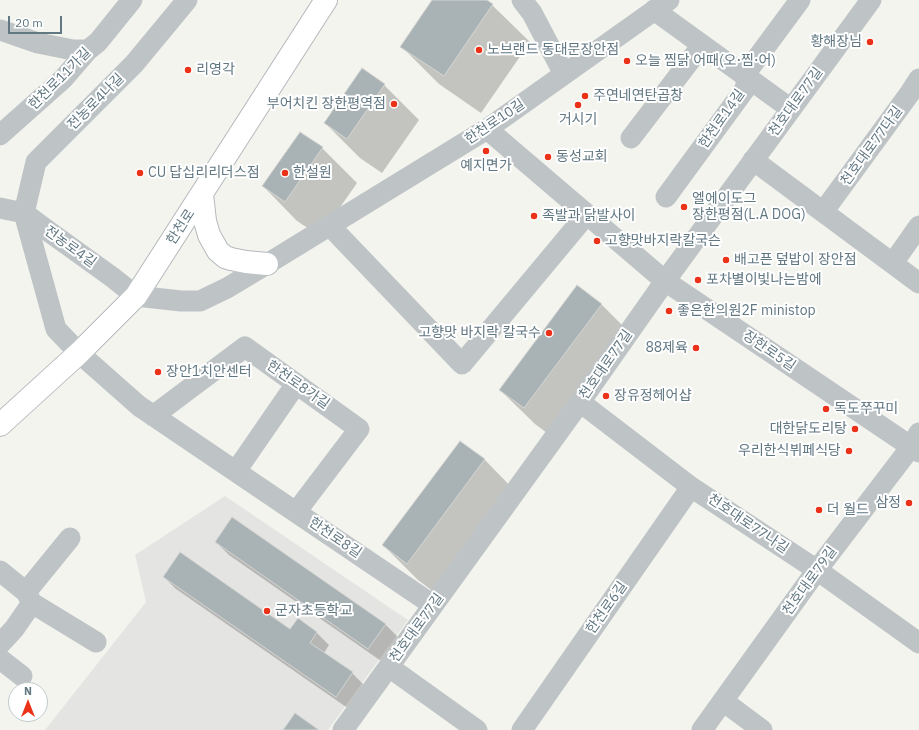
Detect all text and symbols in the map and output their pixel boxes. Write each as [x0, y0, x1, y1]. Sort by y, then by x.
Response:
scale bar [10, 8, 64, 34]
text: 20 m [15, 15, 43, 30]
place label: 황해장님 [810, 34, 862, 50]
marker: 황해장님 [865, 37, 875, 47]
place label: 노브랜드 동대문장안점 [487, 42, 619, 58]
street label: 한천로11가길 [25, 44, 95, 114]
marker: 노브랜드 동대문장안점 [474, 45, 484, 55]
place label: 오늘 찜닭 어때(오·찜·어) [635, 53, 776, 69]
marker: 오늘 찜닭 어때(오·찜·어) [622, 56, 632, 66]
place label: 리영각 [196, 62, 235, 78]
street label: 천호대로77길 [765, 64, 827, 140]
marker: 리영각 [183, 65, 193, 75]
street label: 전농로4나길 [64, 70, 128, 134]
street label: 한천로14길 [696, 86, 748, 152]
place label: 주연네연탄곱창 [593, 88, 683, 104]
marker: 주연네연탄곱창 [580, 91, 590, 101]
place label: 부어치킨 장한평역점 [267, 96, 386, 112]
street label: 한천로10길 [462, 96, 528, 148]
marker: 부어치킨 장한평역점 [389, 99, 399, 109]
marker: 거시기 [573, 100, 583, 110]
street label: 천호대로77다길 [838, 103, 906, 189]
place label: 거시기 [559, 112, 597, 128]
marker: 예지면가 [481, 146, 491, 156]
place label: 동성교회 [556, 149, 608, 165]
marker: 동성교회 [543, 152, 553, 162]
place label: 예지면가 [460, 158, 512, 174]
place label: CU 답십리리더스점 [148, 165, 260, 181]
place label: 한설원 [293, 165, 332, 181]
marker: CU 답십리리더스점 [135, 168, 145, 178]
marker: 한설원 [280, 168, 290, 178]
place label: 엘에이도그 장한평점(L.A DOG) [692, 191, 806, 224]
marker: 엘에이도그 장한평점(L.A DOG) [679, 202, 689, 212]
street label: 한천로 [163, 206, 199, 248]
place label: 족발과 닭발사이 [542, 208, 635, 224]
marker: 족발과 닭발사이 [529, 211, 539, 221]
street label: 전농로4길 [41, 223, 99, 271]
place label: 고향맛바지락칼국슨 [605, 233, 721, 249]
marker: 고향맛바지락칼국슨 [592, 236, 602, 246]
place label: 배고픈 덮밥이 장안점 [734, 252, 857, 268]
marker: 배고픈 덮밥이 장안점 [721, 255, 731, 265]
place label: 포차별이빛나는밤에 [706, 272, 822, 288]
marker: 포차별이빛나는밤에 [693, 275, 703, 285]
place label: 좋은한의원2F ministop [677, 303, 816, 319]
marker: 좋은한의원2F ministop [664, 306, 674, 316]
place label: 고향맛 바지락 칼국수 [418, 325, 541, 341]
street label: 천호대로77길 [576, 327, 636, 403]
street label: 장한로5길 [739, 327, 799, 375]
marker: 고향맛 바지락 칼국수 [544, 328, 554, 338]
place label: 88제육 [645, 340, 688, 356]
marker: 88제육 [691, 343, 701, 353]
street label: 한천로8가길 [263, 357, 333, 413]
place label: 장안1치안센터 [166, 364, 252, 380]
marker: 장안1치안센터 [153, 367, 163, 377]
place label: 장유정헤어샵 [614, 388, 691, 404]
marker: 장유정헤어샵 [601, 391, 611, 401]
place label: 독도쭈꾸미 [834, 401, 898, 417]
marker: 독도쭈꾸미 [821, 404, 831, 414]
place label: 대한닭도리탕 [770, 421, 847, 437]
marker: 대한닭도리탕 [850, 424, 860, 434]
place label: 우리한식뷔페식당 [738, 443, 841, 459]
marker: 우리한식뷔페식당 [844, 446, 854, 456]
street label: 천호대로77나길 [704, 491, 792, 557]
place label: 삼정 [875, 495, 901, 511]
marker: 삼정 [904, 498, 914, 508]
place label: 더 월드 [827, 502, 869, 518]
marker: 더 월드 [814, 505, 824, 515]
street label: 한천로8길 [305, 514, 365, 562]
street label: 천호대로79길 [779, 543, 841, 619]
street label: 한천로6길 [583, 579, 631, 637]
street label: 천호대로77길 [386, 590, 448, 666]
place label: 군자초등학교 [275, 603, 352, 619]
marker: 군자초등학교 [262, 606, 272, 616]
north arrow [8, 682, 48, 722]
text: N [24, 684, 32, 698]

